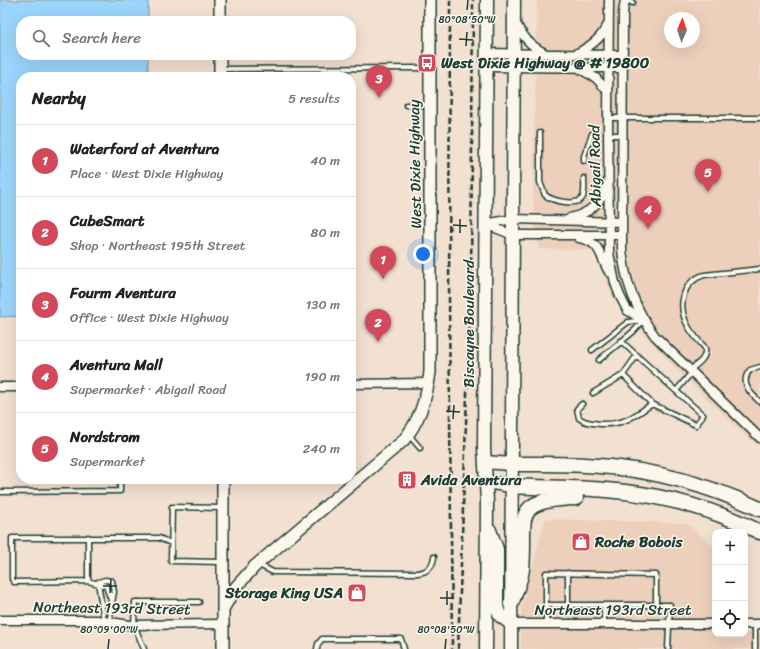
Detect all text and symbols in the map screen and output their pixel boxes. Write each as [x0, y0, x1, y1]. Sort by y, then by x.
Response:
text: 80°08'50"W [439, 11, 496, 29]
north arrow [664, 12, 700, 48]
search box [16, 16, 356, 60]
text: Search here [62, 25, 141, 51]
icon: search [30, 27, 52, 49]
place label: West Dixie Highway @ # 19800 [441, 50, 650, 76]
bus stop icon: West Dixie Highway @ # 19800 [416, 52, 438, 74]
pin: 3 [366, 65, 392, 98]
text: Nearby [32, 83, 86, 113]
text: 5 results [288, 87, 340, 110]
street label: West Dixie Highway [401, 99, 429, 229]
street label: Abigail Road [581, 124, 609, 208]
text: Waterford at Aventura [70, 136, 219, 162]
text: 1 [42, 149, 48, 172]
text: 40 m [310, 149, 340, 172]
pin: 5 [695, 159, 721, 192]
text: Place · West Dixie Highway [70, 162, 223, 185]
pin: 4 [635, 196, 661, 229]
text: CubeSmart [70, 208, 145, 234]
text: 2 [41, 221, 49, 244]
text: 80 m [311, 221, 340, 244]
text: Shop · Northeast 195th Street [70, 234, 246, 257]
your location [413, 244, 433, 264]
pin: 1 [370, 246, 396, 279]
street label: Biscayne Boulevard [456, 259, 482, 388]
text: Fourm Aventura [70, 280, 176, 306]
text: 3 [41, 293, 49, 316]
text: 130 m [306, 293, 340, 316]
text: Office · West Dixie Highway [70, 306, 229, 329]
pin: 2 [365, 309, 391, 342]
text: Aventura Mall [70, 352, 163, 378]
text: 4 [41, 365, 49, 388]
text: 190 m [305, 365, 340, 388]
text: Supermarket · Abigail Road [70, 378, 226, 401]
text: Nordstrom [70, 424, 140, 450]
text: 5 [41, 437, 49, 460]
text: 240 m [303, 437, 340, 460]
text: Supermarket [70, 450, 145, 473]
place label: Avida Aventura [420, 467, 522, 493]
building icon: Avida Aventura [396, 469, 418, 491]
place label: Roche Bobois [594, 529, 683, 555]
map controls [712, 529, 748, 637]
button: + [712, 529, 748, 565]
shop icon: Roche Bobois [570, 531, 592, 553]
button: − [712, 565, 748, 601]
place label: Storage King USA [224, 580, 343, 606]
shop icon: Storage King USA [346, 582, 368, 604]
street label: Northeast 193rd Street [33, 594, 191, 622]
street label: Northeast 193rd Street [534, 597, 692, 623]
button: locate [712, 601, 748, 637]
text: 80°09'00"W [80, 621, 138, 639]
text: 80°08'50"W [418, 621, 475, 639]

